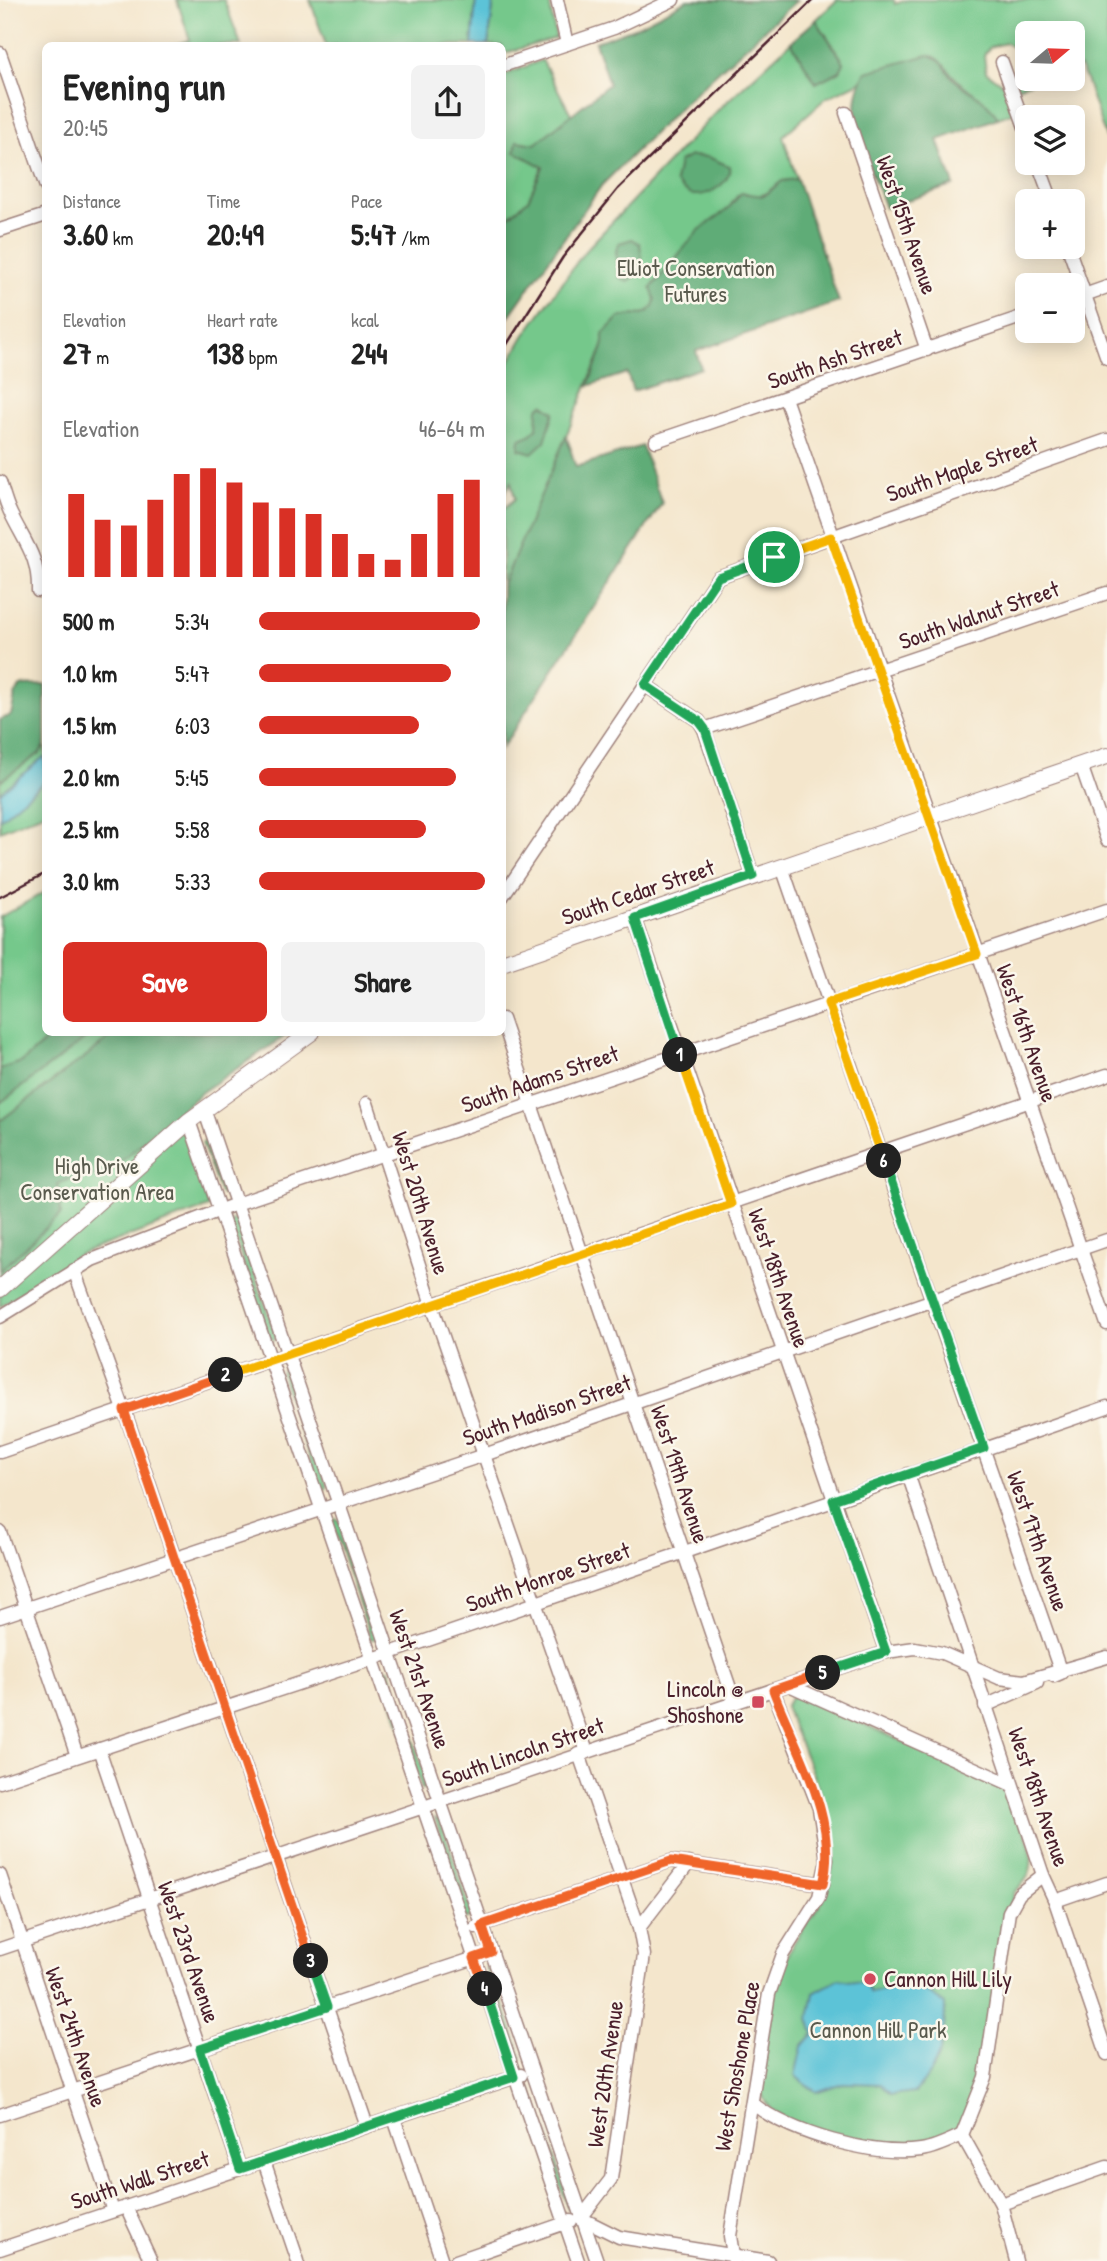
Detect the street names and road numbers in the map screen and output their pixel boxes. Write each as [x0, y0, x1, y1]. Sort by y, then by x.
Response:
street label: West 15th Avenue [869, 151, 946, 298]
street label: South Ash Street [763, 321, 907, 396]
street label: South Maple Street [882, 428, 1043, 509]
street label: South Walnut Street [895, 572, 1064, 656]
street label: South Cedar Street [557, 851, 719, 932]
street label: West 16th Avenue [989, 960, 1066, 1106]
street label: South Adams Street [457, 1037, 624, 1120]
street label: West 20th Avenue [385, 1128, 458, 1278]
street label: West 18th Avenue [741, 1204, 818, 1351]
street label: South Madison Street [459, 1366, 636, 1453]
street label: West 19th Avenue [644, 1401, 717, 1547]
street label: West 17th Avenue [1000, 1467, 1077, 1615]
street label: South Monroe Street [462, 1534, 635, 1619]
street label: West 21st Avenue [382, 1605, 459, 1752]
street label: South Lincoln Street [438, 1709, 609, 1794]
street label: West 18th Avenue [1001, 1723, 1078, 1870]
street label: West 23rd Avenue [151, 1877, 228, 2027]
street label: West 24th Avenue [38, 1963, 115, 2111]
street label: West Shoshone Place [706, 1979, 767, 2153]
street label: West 20th Avenue [579, 1999, 630, 2149]
street label: South Wall Street [67, 2142, 214, 2216]

